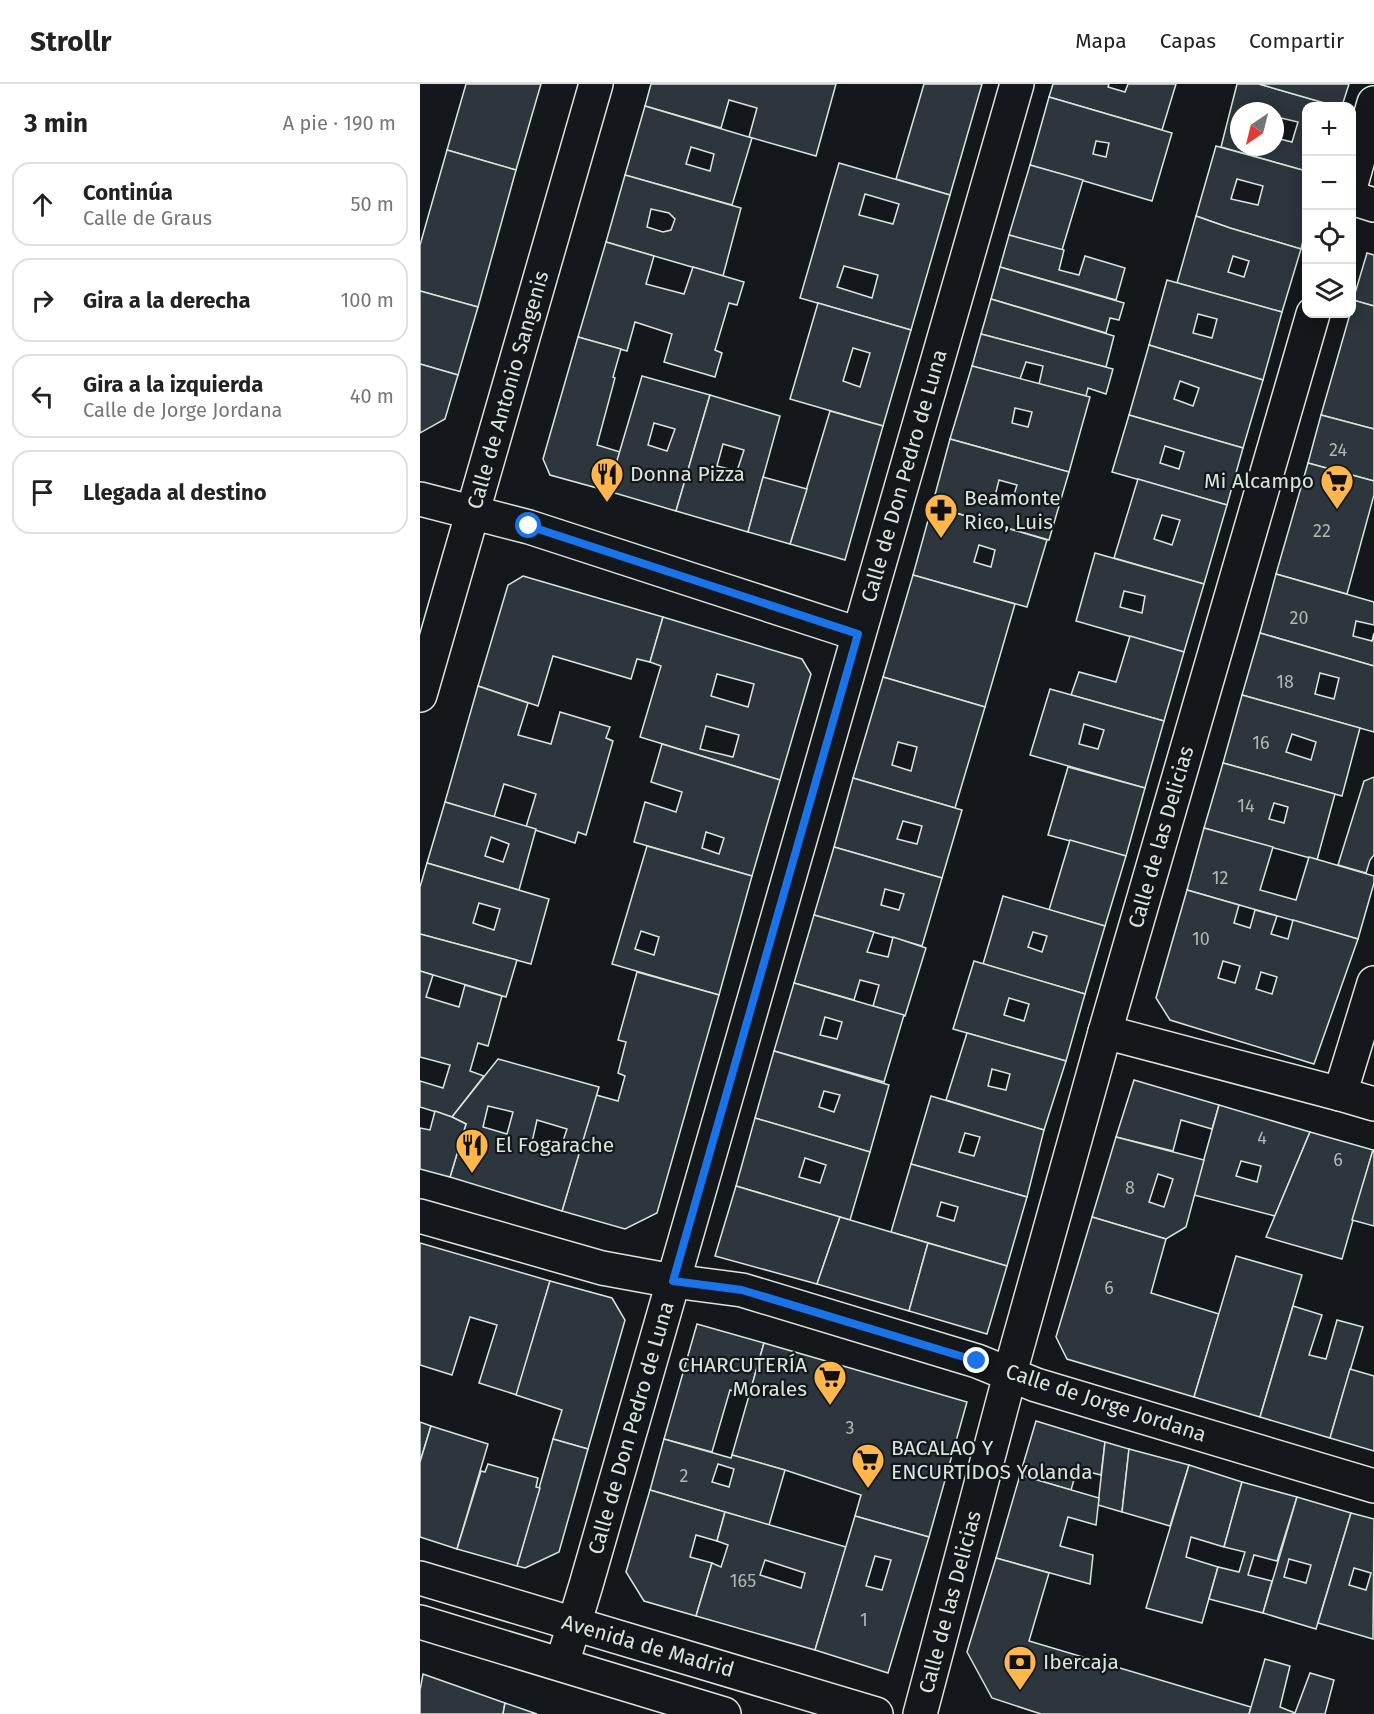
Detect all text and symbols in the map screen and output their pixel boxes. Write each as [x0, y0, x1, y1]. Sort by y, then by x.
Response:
text: Strollr [30, 25, 111, 58]
text: Mapa [1075, 28, 1127, 54]
text: Capas [1160, 28, 1216, 54]
text: Compartir [1249, 28, 1344, 54]
north arrow [1230, 102, 1284, 156]
map controls [1302, 102, 1356, 318]
button: + [1302, 102, 1356, 156]
text: 3 min [24, 108, 88, 139]
text: A pie · 190 m [283, 111, 396, 135]
button: − [1302, 156, 1356, 210]
text: Continúa [83, 179, 173, 206]
icon: ahead [26, 188, 59, 221]
text: 50 m [350, 192, 394, 216]
text: Calle de Graus [83, 206, 212, 230]
button: locate [1302, 210, 1356, 264]
button: layers [1302, 264, 1356, 318]
street label: Calle de Antonio Sangenis [462, 268, 555, 512]
icon: right [26, 284, 59, 317]
text: Gira a la derecha [83, 287, 251, 314]
text: 100 m [341, 288, 394, 312]
street label: Calle de Don Pedro de Luna [855, 347, 953, 605]
text: Gira a la izquierda [83, 371, 263, 398]
icon: left [26, 380, 59, 413]
text: 40 m [350, 384, 394, 408]
text: Calle de Jorge Jordana [83, 398, 282, 422]
house number: 24 [1329, 439, 1347, 461]
restaurant icon: Donna Pizza [589, 456, 625, 503]
place label: Donna Pizza [630, 461, 745, 487]
supermarket icon: Mi Alcampo [1319, 463, 1355, 510]
place label: Mi Alcampo [1204, 468, 1314, 494]
icon: arrive [26, 476, 59, 509]
text: Llegada al destino [83, 479, 267, 506]
place label: Beamonte Rico, Luis [964, 485, 1061, 535]
pharmacy icon: Beamonte Rico, Luis [923, 492, 959, 539]
route start [515, 512, 541, 538]
house number: 22 [1313, 520, 1331, 542]
house number: 20 [1290, 607, 1308, 629]
house number: 18 [1276, 671, 1294, 693]
house number: 16 [1252, 732, 1270, 754]
street label: Calle de las Delicias [1123, 743, 1199, 931]
house number: 14 [1237, 795, 1255, 817]
house number: 12 [1212, 867, 1228, 889]
house number: 10 [1192, 928, 1210, 950]
restaurant icon: El Fogarache [454, 1127, 490, 1174]
house number: 4 [1257, 1127, 1267, 1149]
place label: El Fogarache [495, 1132, 614, 1158]
house number: 6 [1333, 1149, 1343, 1171]
house number: 8 [1125, 1177, 1135, 1199]
house number: 6 [1104, 1277, 1114, 1299]
street label: Calle de Don Pedro de Luna [582, 1299, 680, 1557]
route end [963, 1347, 989, 1373]
place label: CHARCUTERÍA Morales [678, 1352, 807, 1402]
street label: Calle de Jorge Jordana [1002, 1358, 1210, 1448]
supermarket icon: CHARCUTERÍA Morales [812, 1359, 848, 1406]
house number: 3 [846, 1417, 854, 1439]
place label: BACALAO Y ENCURTIDOS Yolanda [891, 1435, 1093, 1485]
supermarket icon: BACALAO Y ENCURTIDOS Yolanda [850, 1442, 886, 1489]
house number: 2 [680, 1465, 689, 1487]
street label: Calle de las Delicias [913, 1508, 987, 1696]
house number: 165 [730, 1570, 756, 1592]
street label: Avenida de Madrid [559, 1609, 737, 1683]
house number: 1 [860, 1609, 868, 1631]
bank icon: Ibercaja [1002, 1644, 1038, 1691]
place label: Ibercaja [1043, 1649, 1119, 1675]

